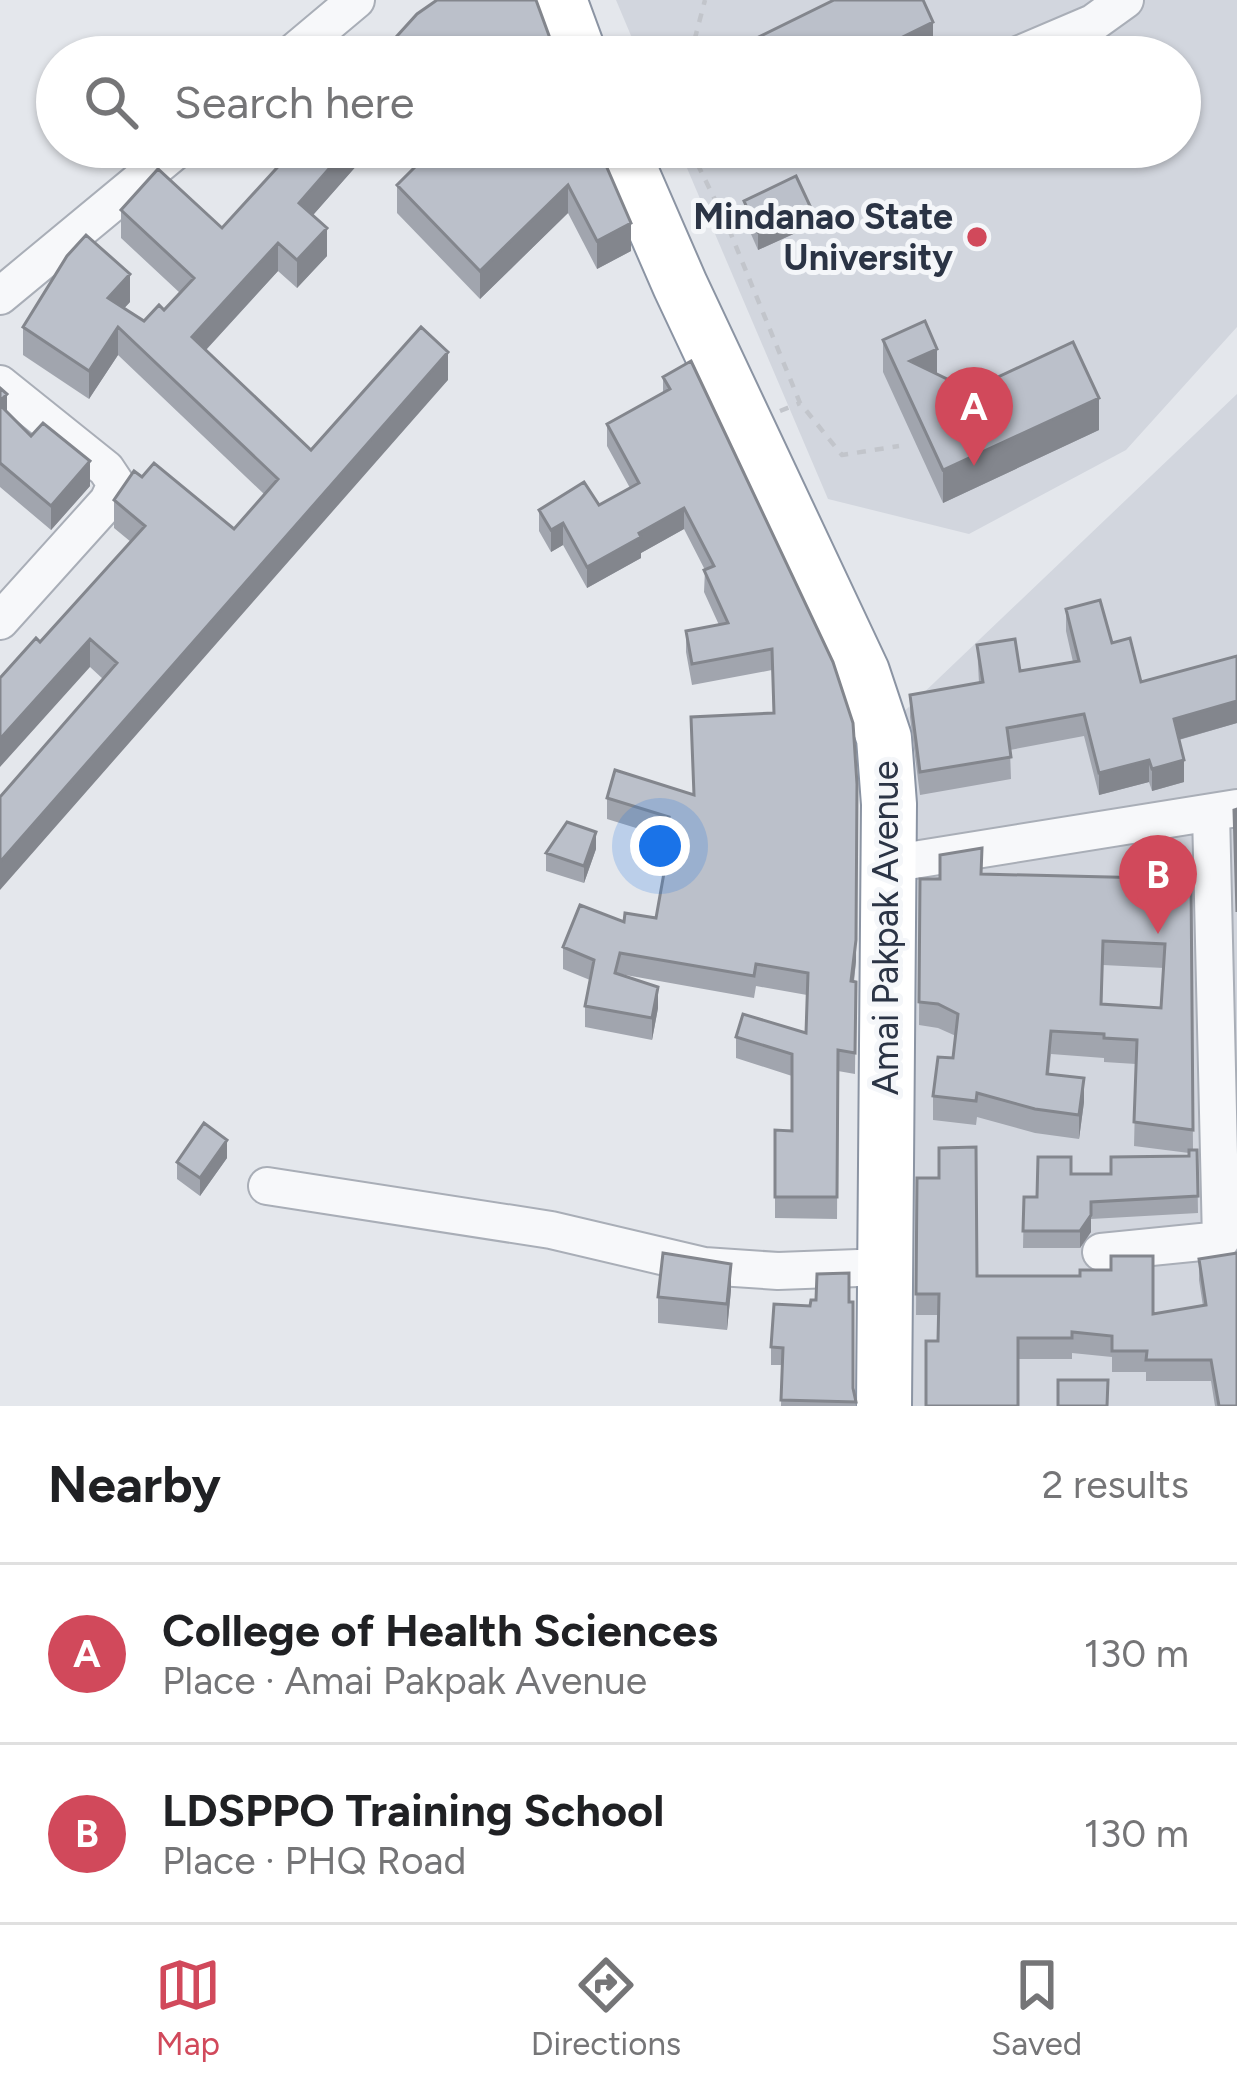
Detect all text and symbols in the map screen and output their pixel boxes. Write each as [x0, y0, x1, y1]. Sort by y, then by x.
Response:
search box [36, 36, 1201, 168]
icon: search [78, 69, 144, 135]
text: Search here [174, 75, 414, 129]
place label: Mindanao State University [693, 195, 953, 279]
marker: Mindanao State University [964, 224, 990, 250]
pin: A [935, 367, 1013, 466]
street label: Amai Pakpak Avenue [864, 761, 907, 1095]
your location [630, 816, 690, 876]
pin: B [1119, 835, 1197, 934]
text: Nearby [48, 1454, 221, 1515]
text: 2 results [1042, 1461, 1189, 1508]
text: College of Health Sciences [162, 1603, 718, 1657]
text: A [73, 1630, 101, 1677]
text: 130 m [1084, 1630, 1189, 1677]
text: Place · Amai Pakpak Avenue [162, 1657, 647, 1704]
text: LDSPPO Training School [162, 1783, 664, 1837]
text: B [75, 1810, 99, 1857]
text: 130 m [1084, 1810, 1189, 1857]
text: Place · PHQ Road [162, 1837, 466, 1884]
tab: Map [155, 1952, 221, 2063]
tab: Directions [531, 1952, 681, 2063]
tab: Saved [991, 1952, 1082, 2063]

